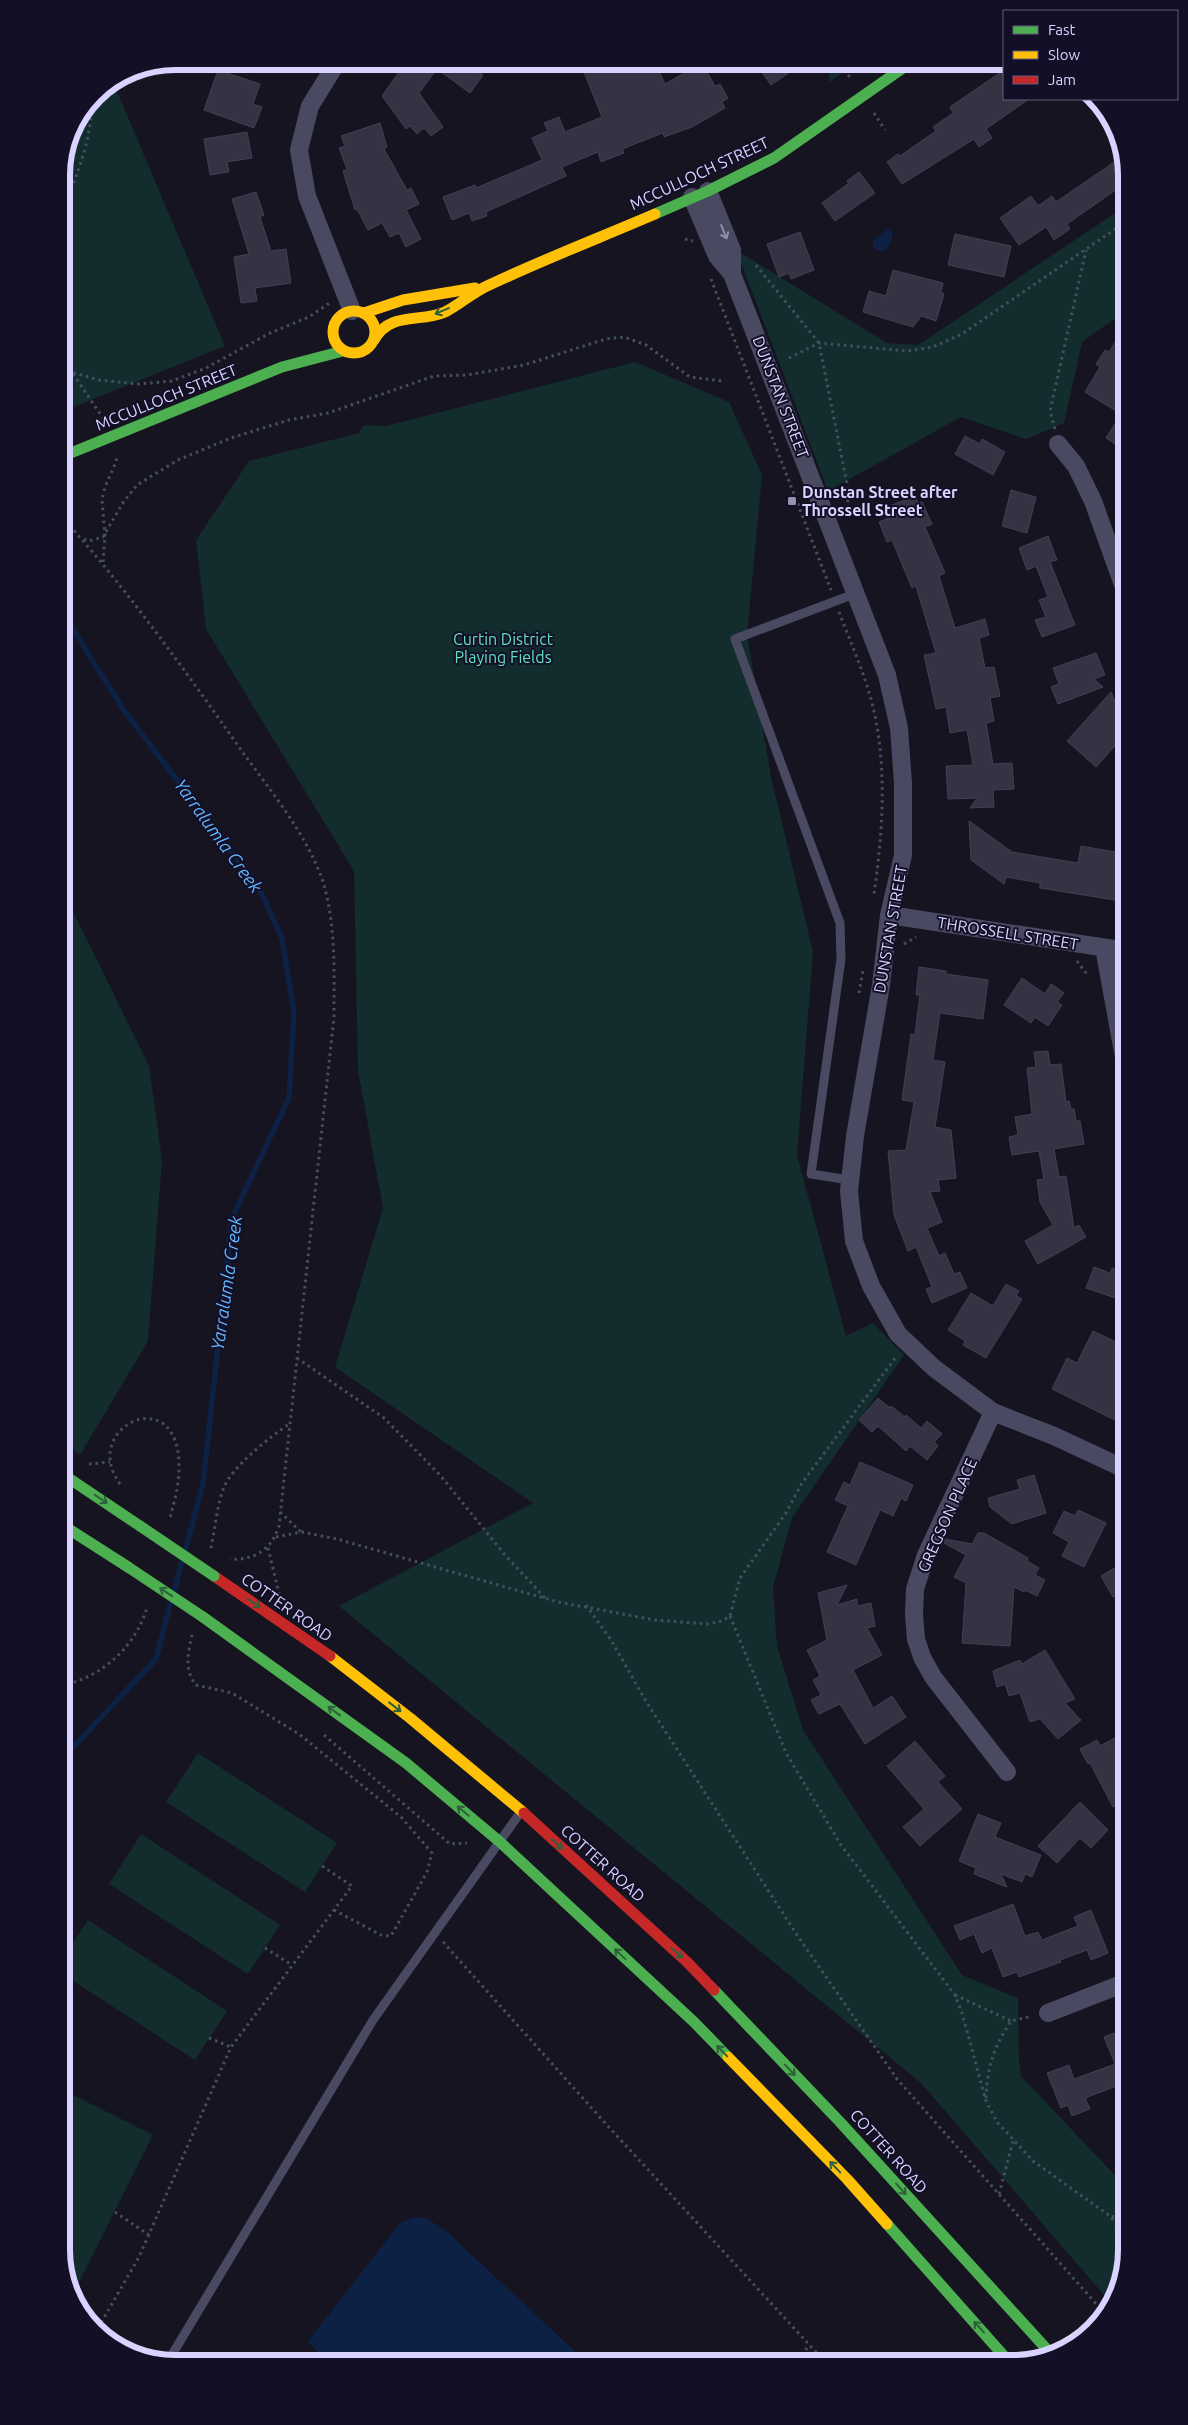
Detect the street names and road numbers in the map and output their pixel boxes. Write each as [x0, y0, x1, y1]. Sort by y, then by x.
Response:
street label: MCCULLOCH STREET [627, 133, 771, 213]
street label: DUNSTAN STREET [749, 333, 813, 461]
street label: MCCULLOCH STREET [93, 360, 240, 434]
street label: DUNSTAN STREET [870, 864, 910, 994]
street label: THROSSELL STREET [936, 913, 1080, 953]
street label: GREGSON PLACE [914, 1455, 980, 1575]
street label: COTTER ROAD [238, 1569, 336, 1645]
street label: COTTER ROAD [557, 1821, 649, 1905]
street label: COTTER ROAD [847, 2105, 931, 2197]

